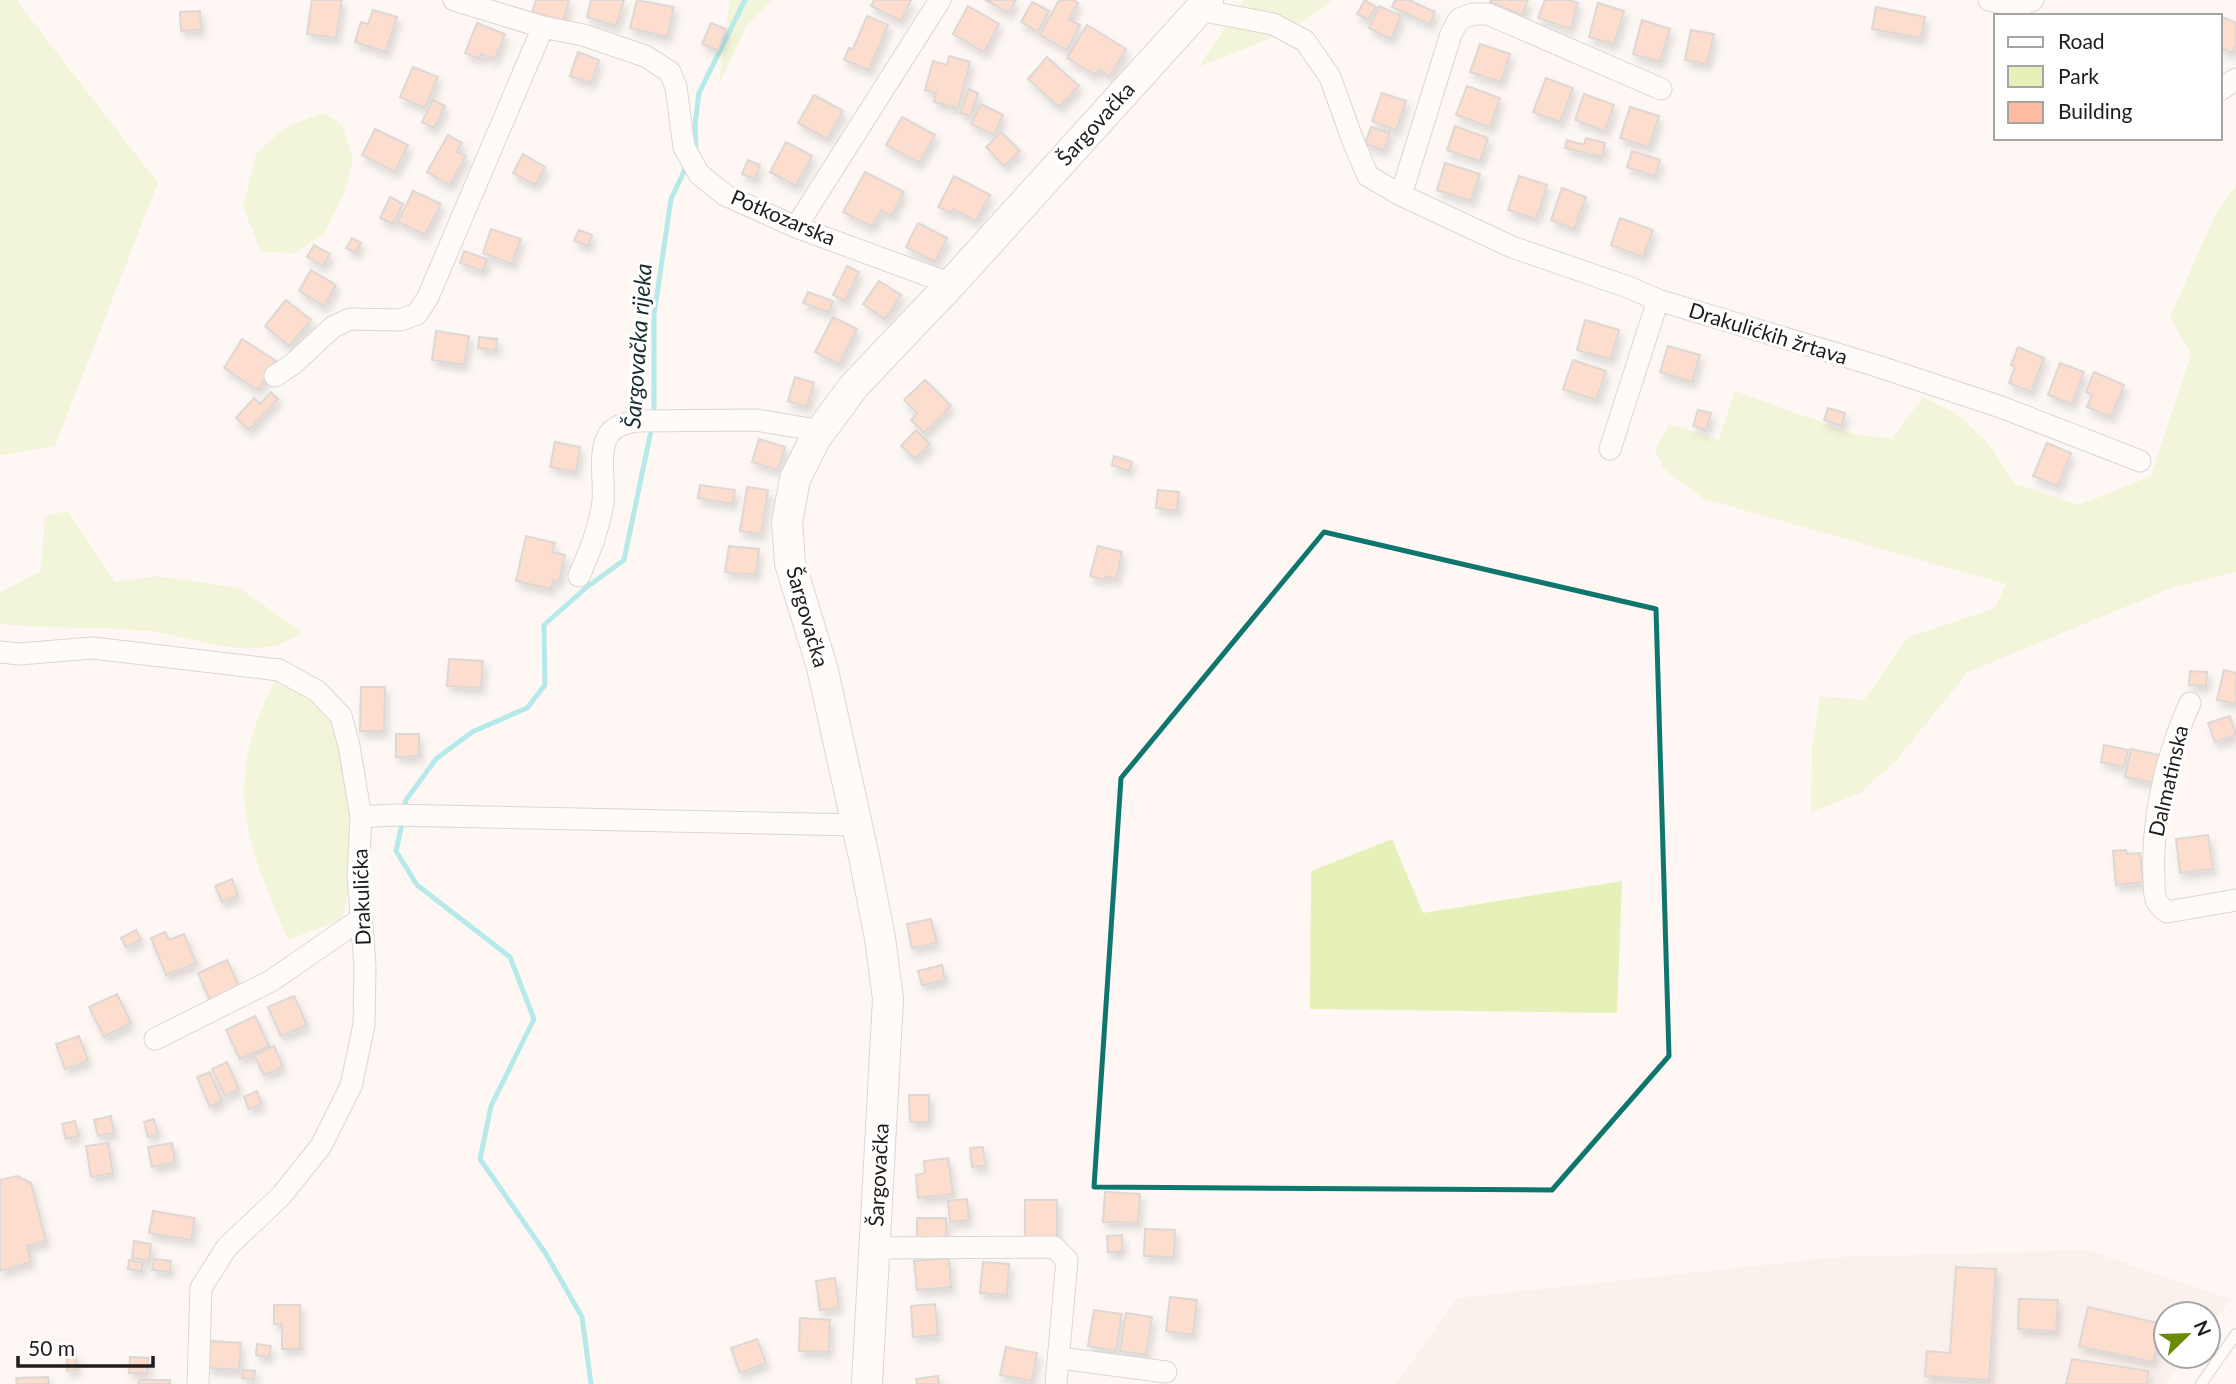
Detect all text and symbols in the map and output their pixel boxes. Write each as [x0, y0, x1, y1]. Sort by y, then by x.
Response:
legend [1994, 14, 2222, 140]
text: Road [2058, 28, 2105, 53]
text: Park [2058, 63, 2099, 88]
street label: Šargovačka [1051, 76, 1139, 170]
text: Building [2058, 98, 2133, 123]
street label: Potkozarska [728, 183, 839, 250]
water label: Šargovačka rijeka [617, 262, 657, 429]
street label: Drakulićkih žrtava [1686, 297, 1851, 369]
street label: Šargovačka [782, 563, 835, 670]
street label: Dalmatinska [2143, 723, 2192, 839]
street label: Drakulićka [346, 848, 375, 946]
street label: Šargovačka [862, 1123, 893, 1227]
north arrow [2152, 1300, 2222, 1370]
text: N [2190, 1317, 2217, 1339]
scale bar [18, 1324, 152, 1368]
text: 50 m [28, 1335, 75, 1360]

